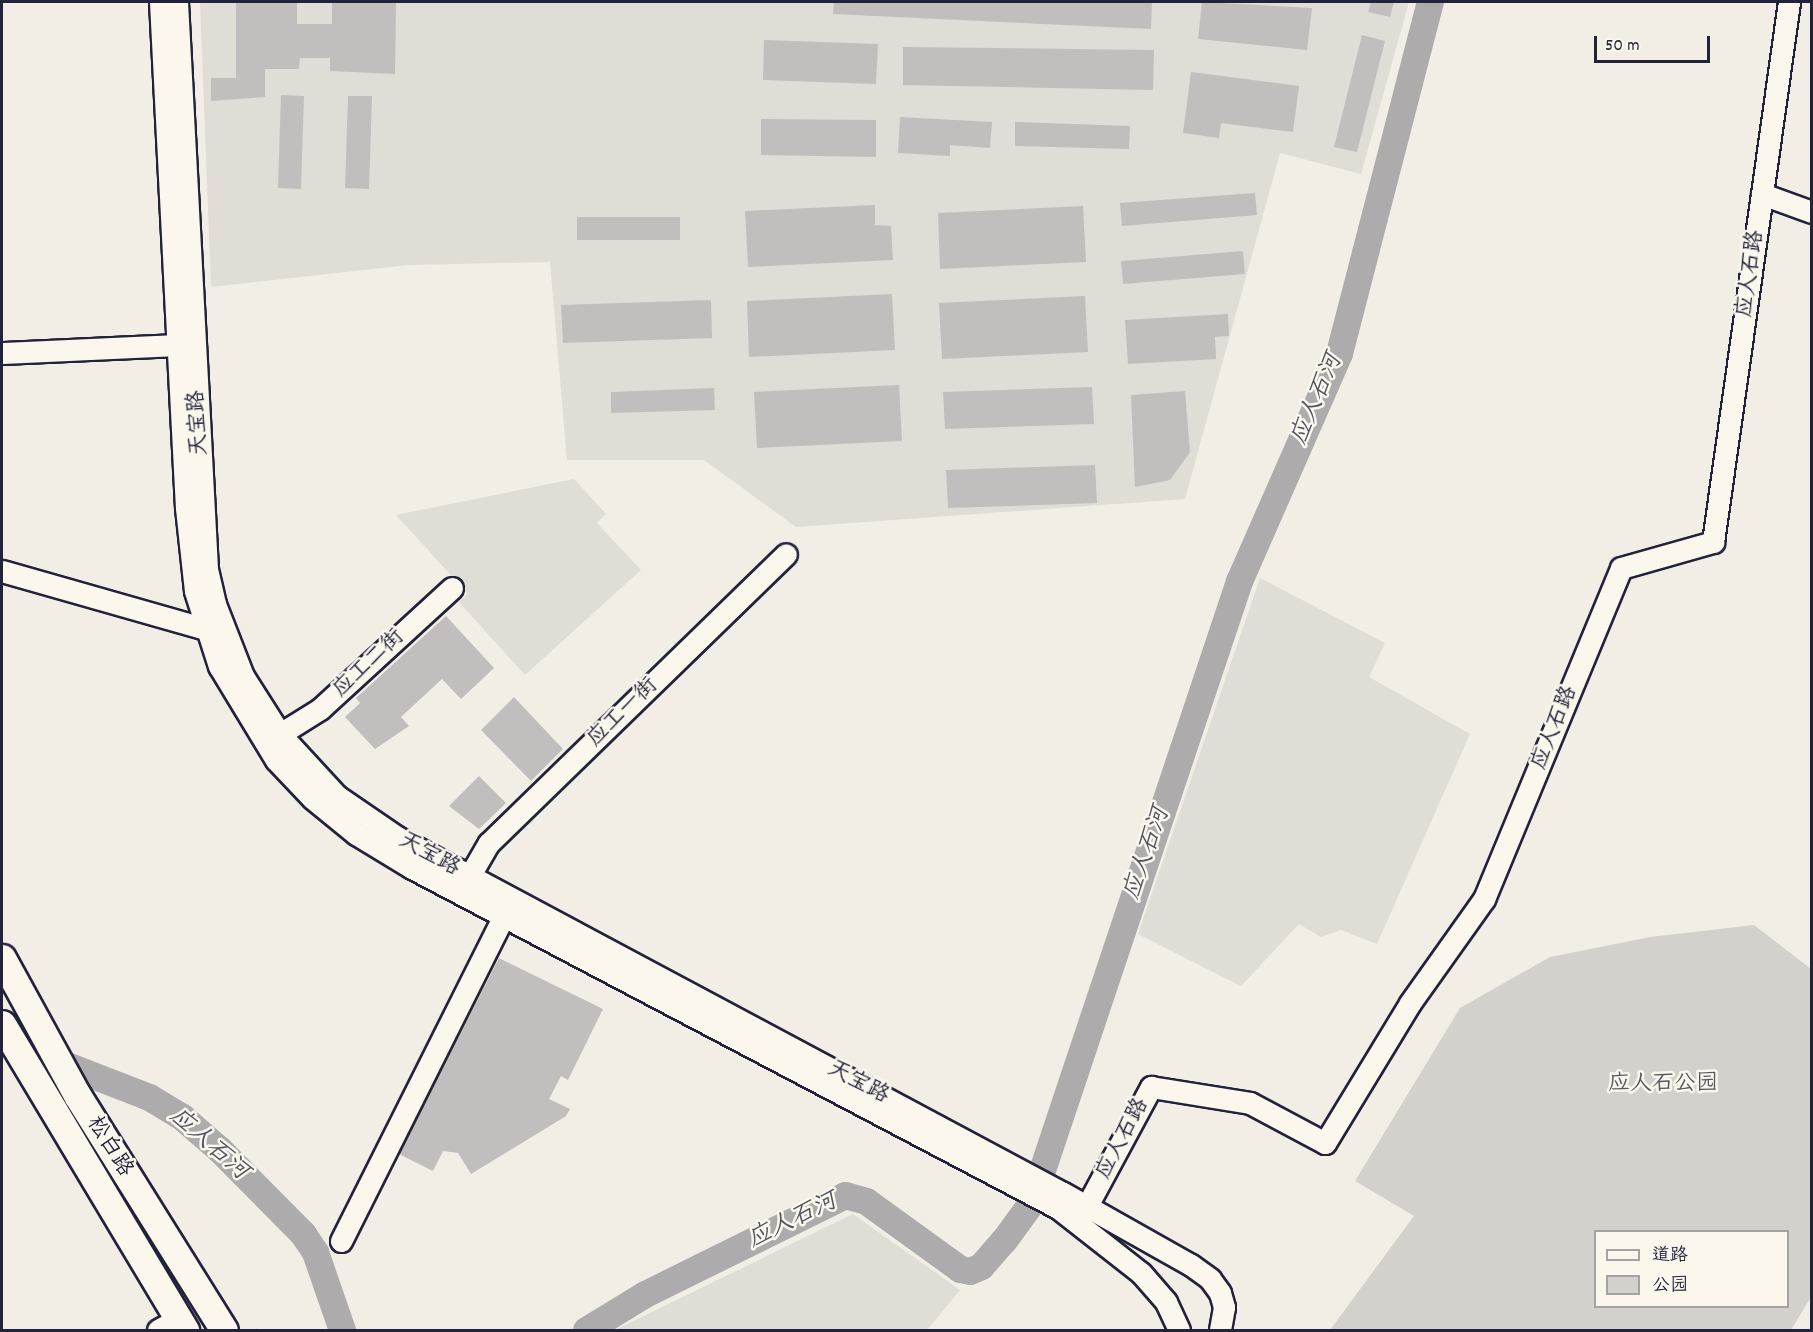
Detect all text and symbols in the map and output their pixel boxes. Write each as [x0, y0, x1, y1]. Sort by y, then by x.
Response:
scale bar [1597, 24, 1712, 62]
text: 50 m [1605, 34, 1640, 59]
street label: 应人石路 [1732, 229, 1770, 319]
water label: 应人石河 [1286, 350, 1350, 450]
street label: 天宝路 [184, 389, 214, 457]
street label: 应工二街 [328, 624, 410, 704]
street label: 应工一街 [582, 673, 664, 753]
street label: 应人石路 [1526, 682, 1584, 774]
water label: 应人石河 [1119, 804, 1177, 904]
street label: 天宝路 [394, 827, 464, 883]
street label: 天宝路 [823, 1056, 893, 1110]
park label: 应人石公园 [1608, 1072, 1718, 1098]
street label: 应人石路 [1091, 1094, 1155, 1184]
water label: 应人石河 [162, 1103, 254, 1187]
street label: 松白路 [80, 1112, 138, 1182]
water label: 应人石河 [744, 1188, 842, 1256]
legend [1594, 1230, 1789, 1308]
text: 道路 [1652, 1244, 1688, 1269]
text: 公园 [1652, 1274, 1688, 1299]

